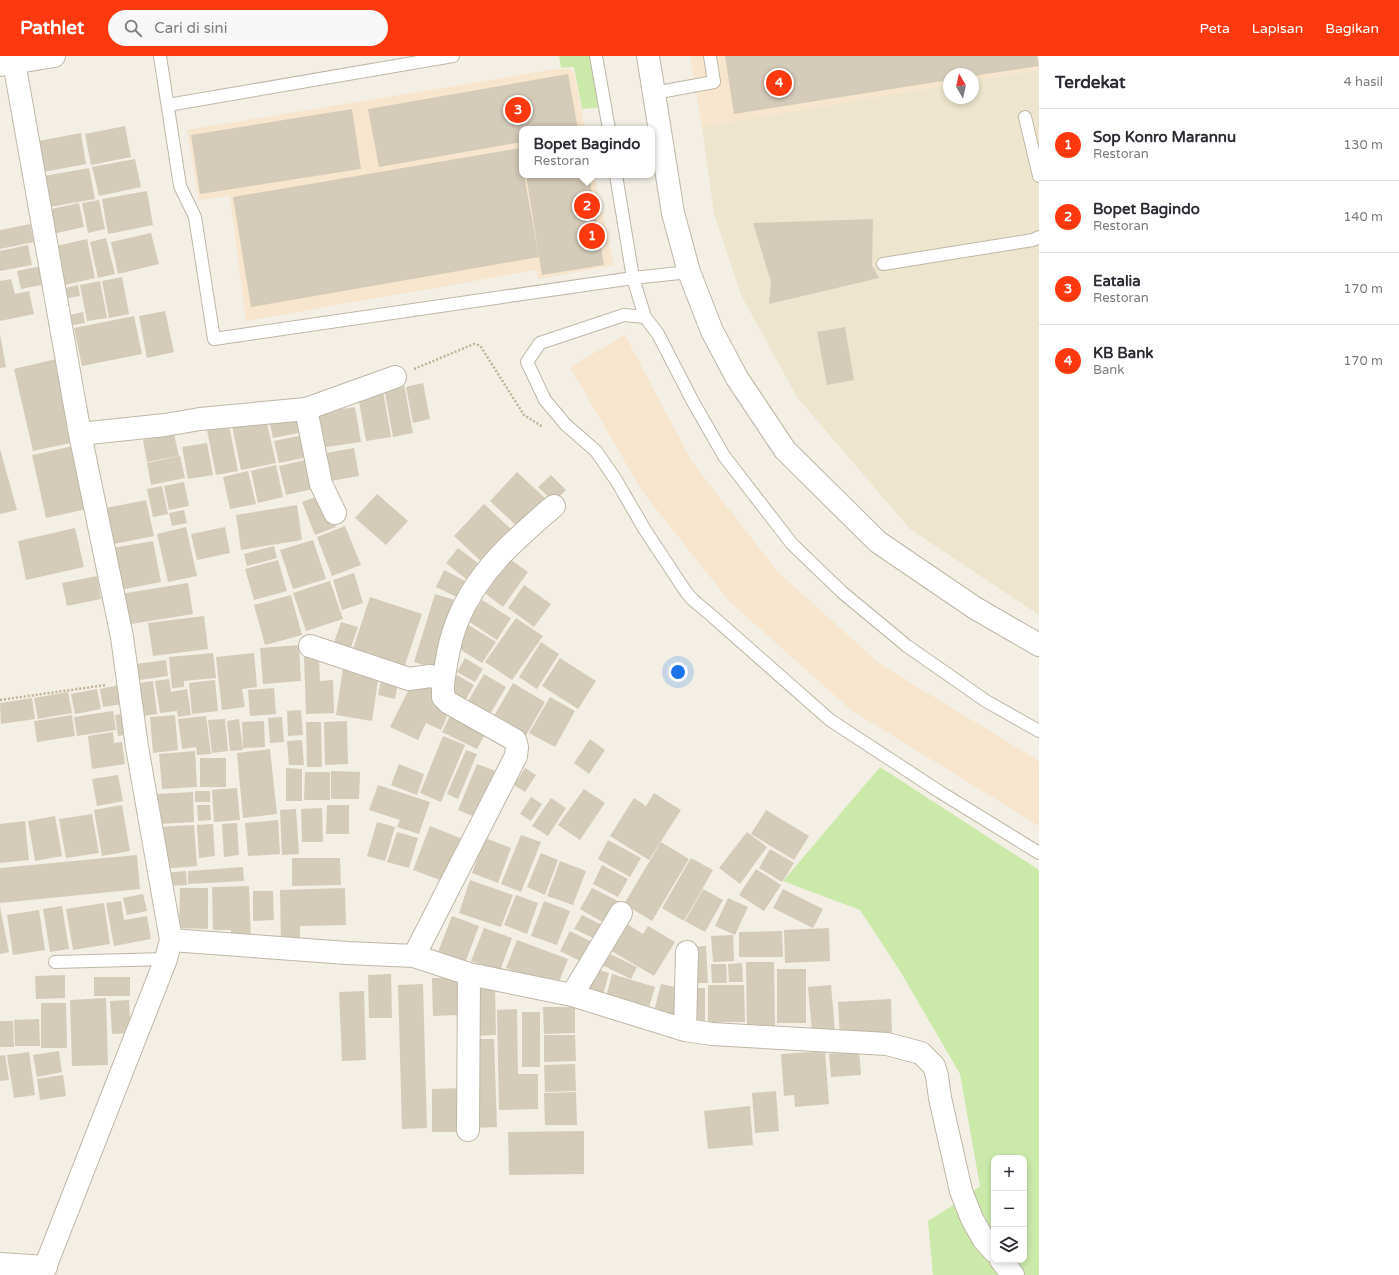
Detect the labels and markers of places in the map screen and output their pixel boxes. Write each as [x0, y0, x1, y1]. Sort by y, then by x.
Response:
pin: 4 [766, 68, 792, 98]
pin: 3 [505, 95, 531, 125]
pin: 2 [574, 191, 600, 221]
pin: 1 [579, 221, 605, 251]

